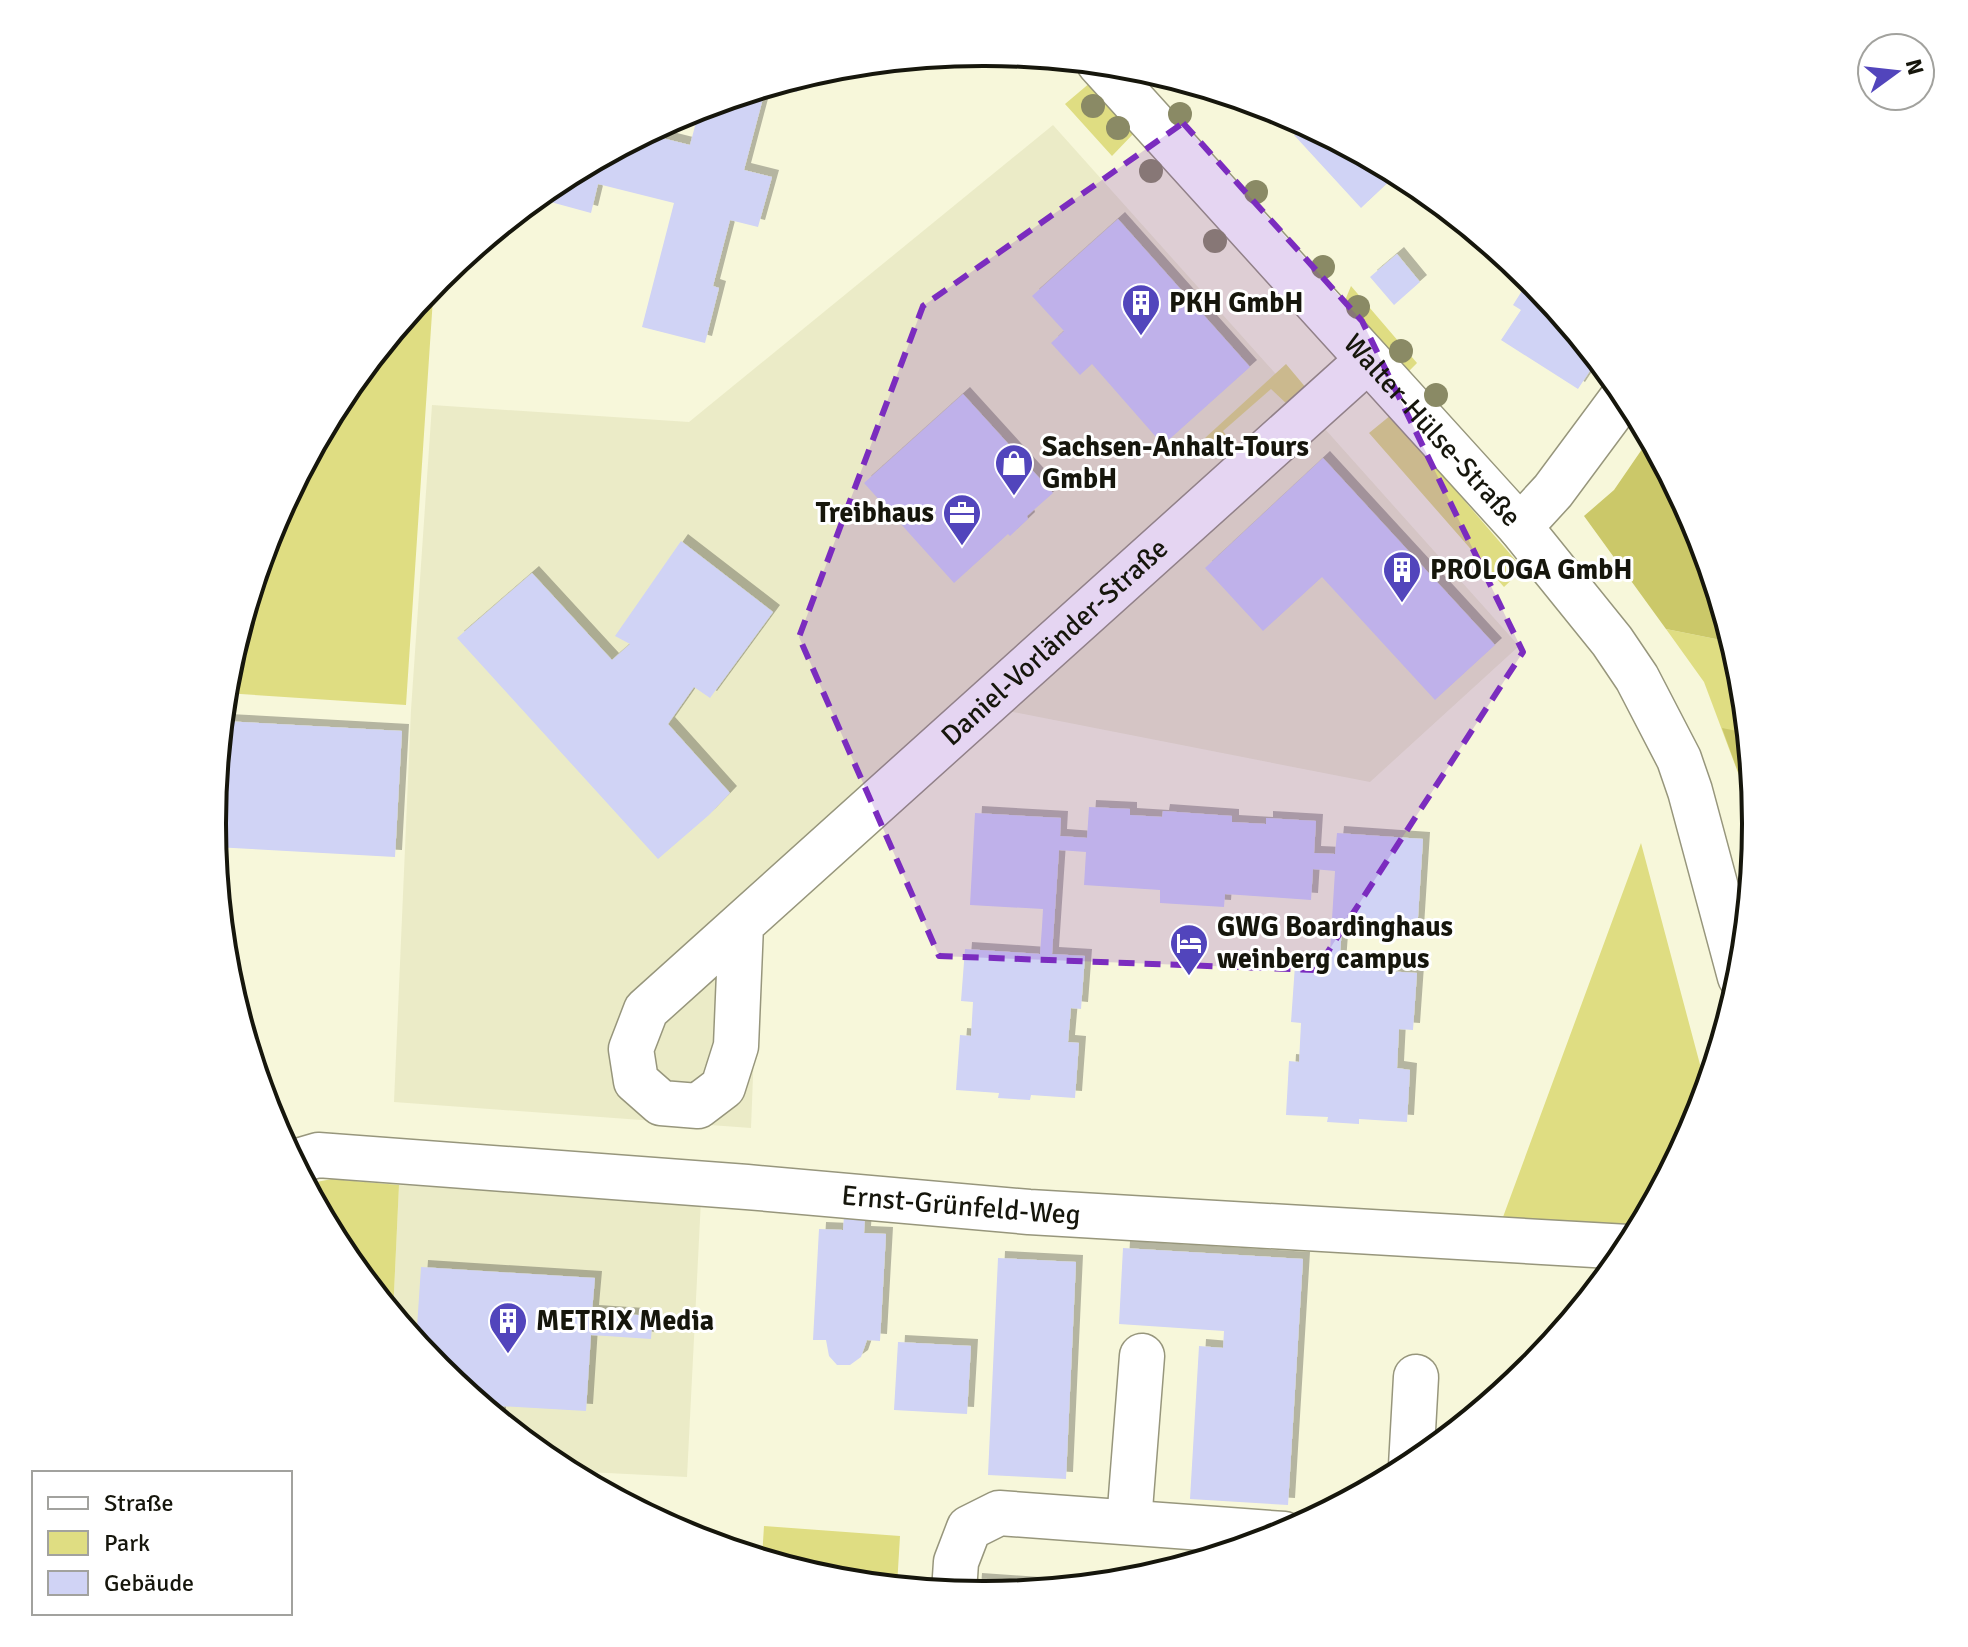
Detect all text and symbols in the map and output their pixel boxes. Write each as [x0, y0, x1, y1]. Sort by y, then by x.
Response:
north arrow [1856, 32, 1936, 112]
text: N [1900, 56, 1930, 78]
building icon: PKH GmbH [1120, 282, 1162, 337]
place label: PKH GmbH [1169, 286, 1303, 320]
street label: Walter-Hülse-Straße [1336, 327, 1528, 534]
place label: Sachsen-Anhalt-Tours GmbH [1042, 430, 1309, 496]
shop icon: Sachsen-Anhalt-Tours GmbH [993, 442, 1035, 497]
office icon: Treibhaus [941, 492, 983, 547]
place label: Treibhaus [816, 496, 934, 530]
street label: Daniel-Vorländer-Straße [934, 531, 1175, 753]
building icon: PROLOGA GmbH [1381, 549, 1423, 604]
place label: PROLOGA GmbH [1430, 553, 1632, 587]
place label: GWG Boardinghaus weinberg campus [1217, 910, 1453, 976]
hotel icon: GWG Boardinghaus weinberg campus [1168, 922, 1210, 977]
street label: Ernst-Grünfeld-Weg [840, 1178, 1081, 1232]
building icon: METRIX Media [487, 1300, 529, 1355]
place label: METRIX Media [536, 1304, 714, 1338]
legend [32, 1471, 292, 1615]
text: Straße [104, 1488, 174, 1518]
text: Park [104, 1528, 150, 1558]
text: Gebäude [104, 1568, 194, 1598]

